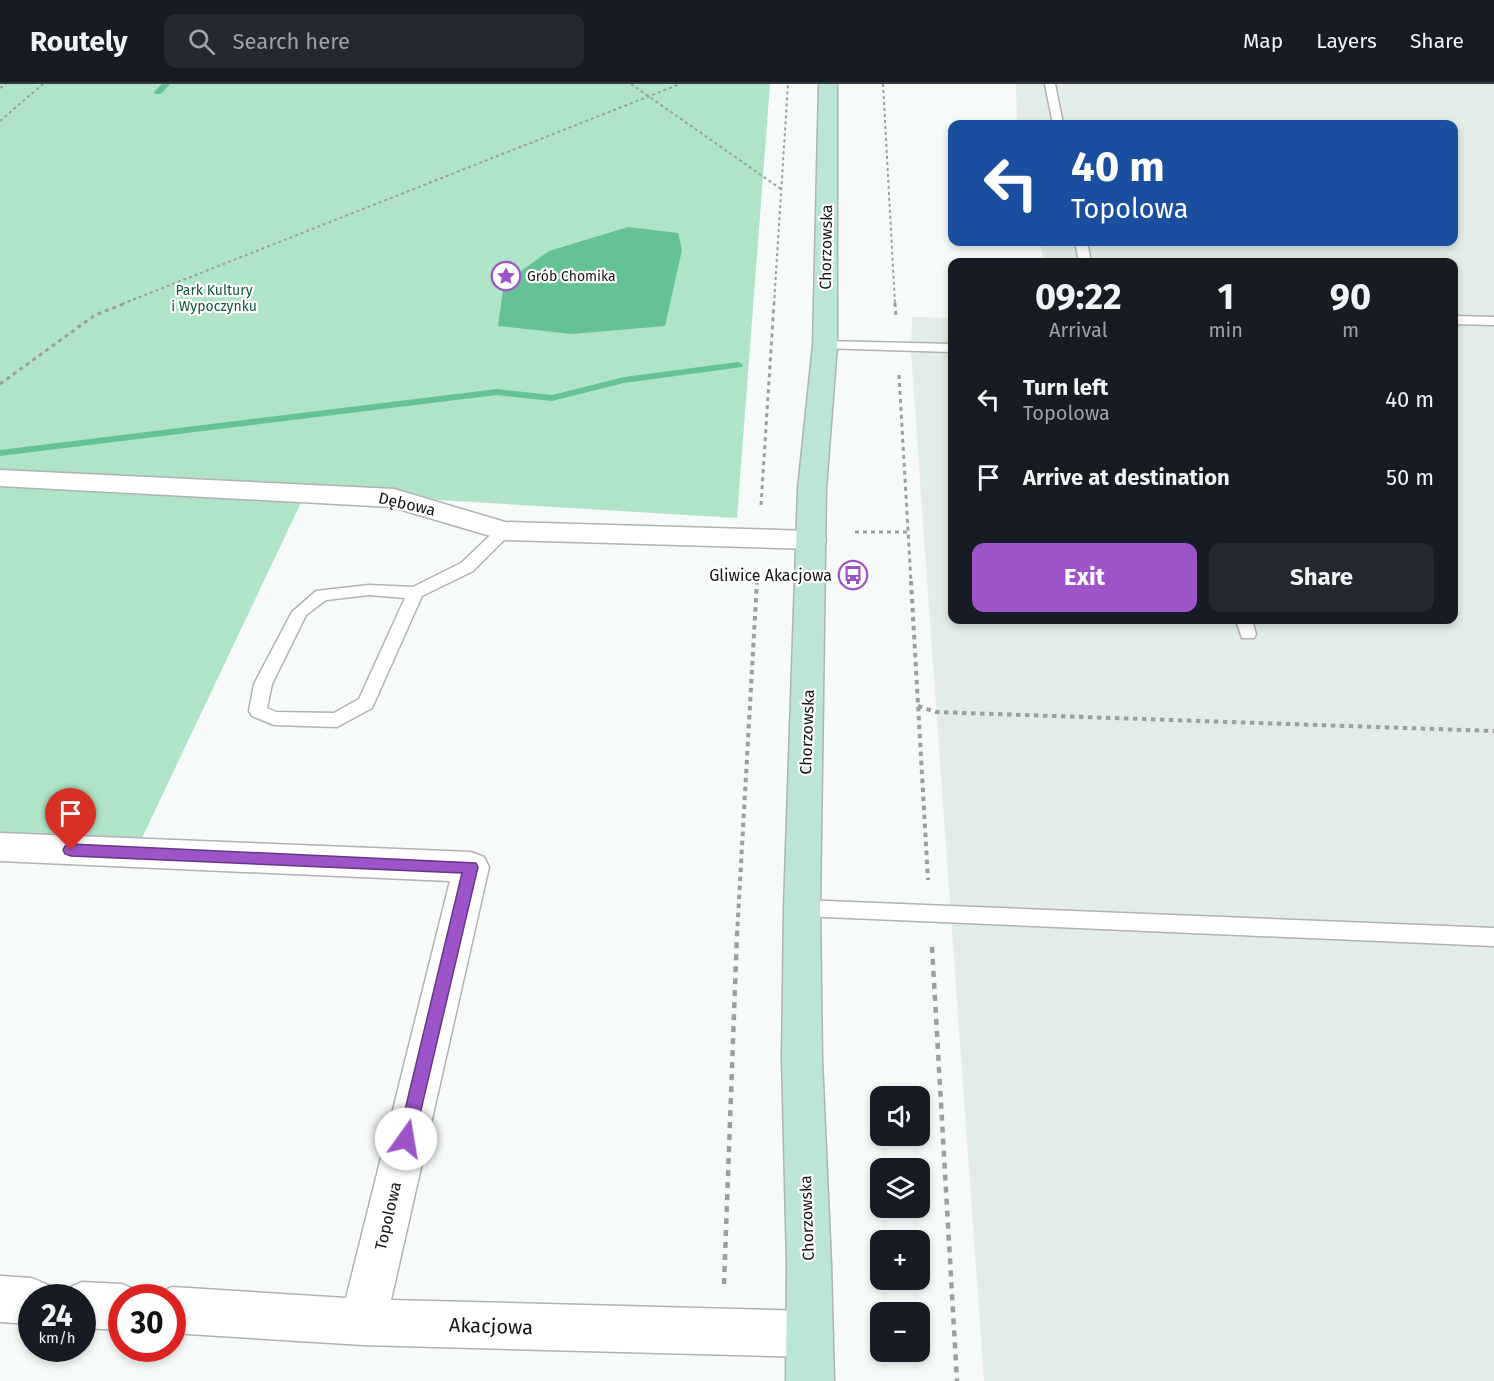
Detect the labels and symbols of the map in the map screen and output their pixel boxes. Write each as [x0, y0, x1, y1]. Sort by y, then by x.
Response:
street label: Chorzowska [816, 204, 836, 290]
place icon: Grób Chomika [490, 260, 522, 292]
place label: Grób Chomika [527, 268, 616, 285]
park label: Park Kultury i Wypoczynku [171, 282, 257, 315]
street label: Dębowa [377, 488, 437, 520]
bus stop icon: Gliwice Akacjowa [837, 559, 869, 591]
place label: Gliwice Akacjowa [709, 566, 832, 585]
street label: Chorzowska [796, 689, 818, 775]
pin [45, 788, 96, 850]
position arrow [374, 1107, 438, 1171]
street label: Chorzowska [796, 1175, 818, 1261]
street label: Topolowa [371, 1180, 405, 1252]
speed limit sign: 30 [108, 1284, 186, 1362]
street label: Akacjowa [449, 1313, 533, 1339]

